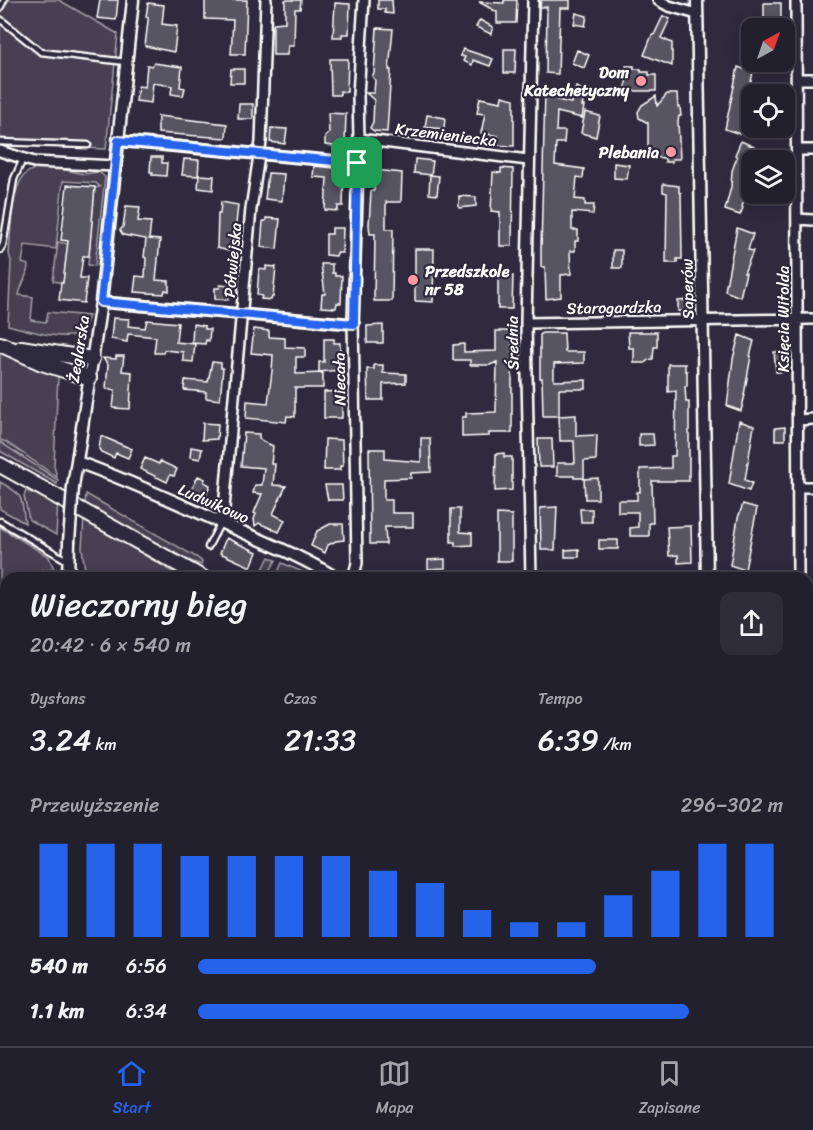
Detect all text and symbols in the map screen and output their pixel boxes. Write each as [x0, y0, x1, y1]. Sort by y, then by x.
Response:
north arrow [741, 18, 795, 72]
map controls [741, 18, 795, 204]
place label: Dom Katechetyczny [523, 58, 630, 105]
marker: Dom Katechetyczny [634, 74, 648, 88]
button: locate [741, 84, 795, 138]
street label: Krzemieniecka [393, 114, 498, 155]
pin [331, 137, 382, 188]
place label: Plebania [599, 138, 659, 167]
marker: Plebania [664, 145, 678, 159]
icon: arrive [340, 146, 373, 179]
button: layers [741, 150, 795, 204]
street label: Półwiejska [215, 221, 250, 299]
place label: Przedszkole nr 58 [424, 257, 510, 304]
street label: Saperów [672, 258, 703, 319]
street label: Księcia Witolda [769, 266, 798, 372]
marker: Przedszkole nr 58 [406, 273, 420, 287]
street label: Starogardzka [566, 292, 662, 323]
street label: Żeglarska [59, 313, 98, 385]
street label: Średnia [498, 316, 527, 370]
street label: Niecała [325, 352, 354, 406]
street label: Ludwikowo [173, 475, 254, 532]
text: Wieczorny bieg [30, 576, 247, 634]
button: share [720, 592, 783, 655]
text: 20:42 · 6 × 540 m [30, 628, 191, 663]
text: Dystans [30, 684, 86, 713]
text: Czas [284, 684, 317, 713]
text: Tempo [538, 684, 583, 713]
text: 3.24 [30, 713, 92, 767]
text: 21:33 [284, 713, 356, 767]
text: 6:39 [538, 713, 599, 767]
text: km [92, 730, 117, 759]
text: /km [599, 730, 632, 759]
text: Przewyższenie [30, 788, 159, 823]
text: 296–302 m [681, 788, 783, 823]
text: 540 m [30, 949, 88, 984]
text: 6:56 [126, 949, 167, 984]
text: 1.1 km [30, 994, 84, 1029]
text: 6:34 [126, 994, 167, 1029]
tab: Start [113, 1057, 151, 1122]
tab: Mapa [376, 1057, 413, 1122]
tab: Zapisane [639, 1057, 700, 1122]

